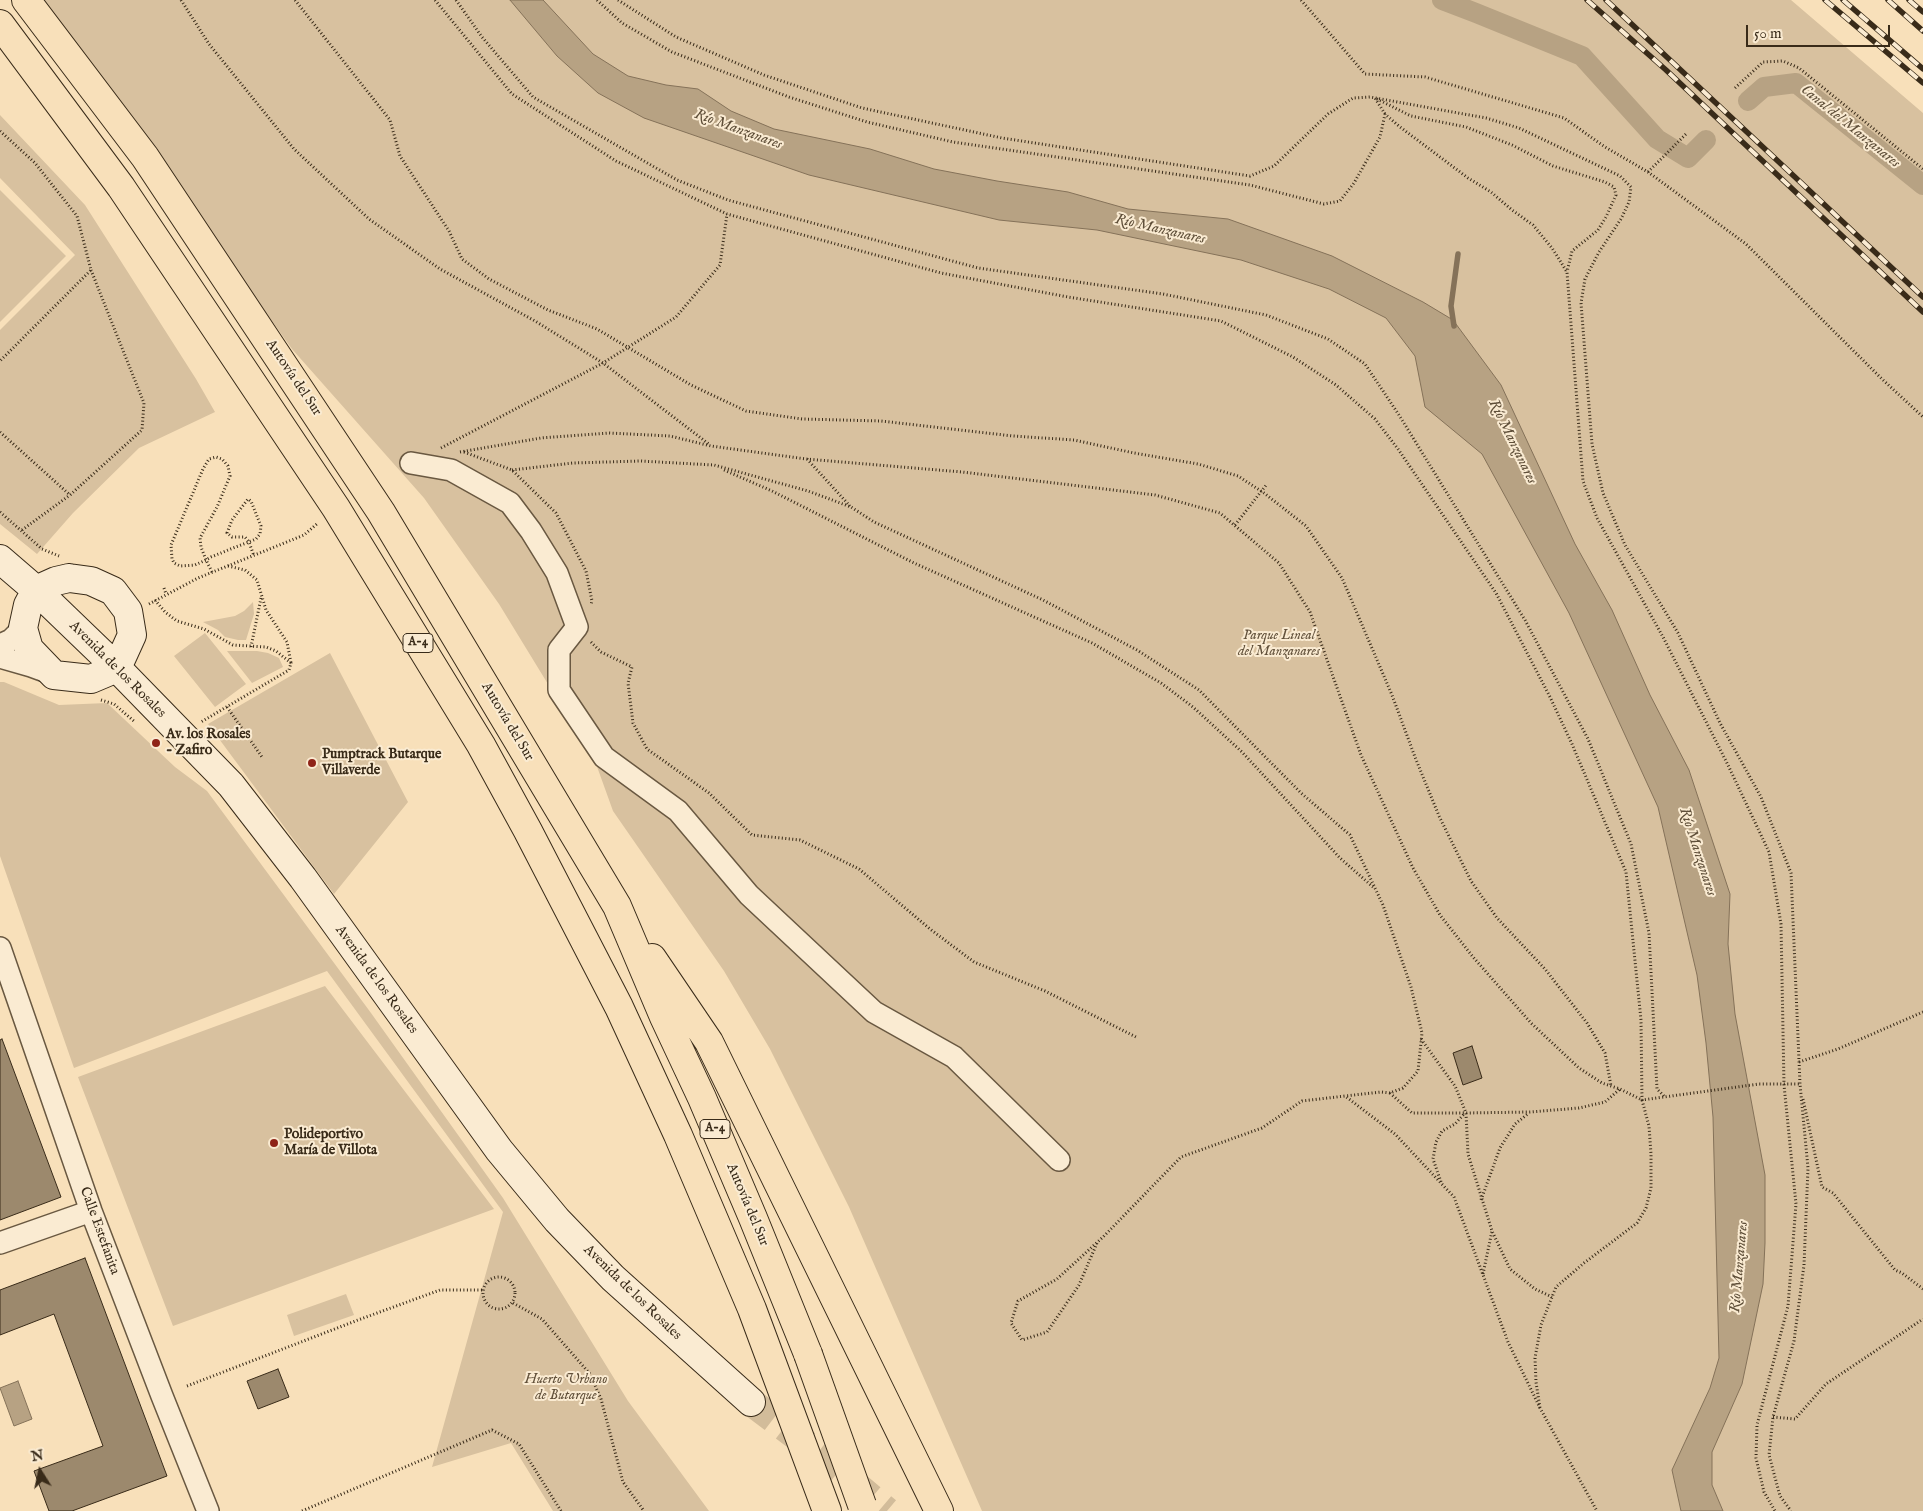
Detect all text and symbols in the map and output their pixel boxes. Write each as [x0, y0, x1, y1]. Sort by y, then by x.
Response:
scale bar [1748, 15, 1892, 47]
text: 50 m [1754, 24, 1782, 43]
water label: Canal del Manzanares [1797, 82, 1903, 172]
water label: Río Manzanares [692, 106, 784, 154]
water label: Río Manzanares [1113, 211, 1207, 249]
street label: Autovía del Sur [261, 337, 325, 419]
water label: Río Manzanares [1484, 397, 1540, 487]
street label: Avenida de los Rosales [65, 618, 169, 722]
park label: Parque Lineal del Manzanares [1238, 628, 1320, 660]
road number: A-4 [403, 634, 433, 652]
street label: Autovía del Sur [477, 680, 537, 764]
place label: Av. los Rosales - Zafiro [166, 727, 251, 760]
marker: Av. los Rosales - Zafiro [150, 737, 162, 749]
place label: Pumptrack Butarque Villaverde [322, 747, 441, 780]
marker: Pumptrack Butarque Villaverde [306, 757, 318, 769]
water label: Río Manzanares [1674, 806, 1720, 898]
street label: Avenida de los Rosales [331, 923, 421, 1037]
road number: A-4 [700, 1120, 730, 1138]
place label: Polideportivo María de Villota [284, 1127, 377, 1160]
marker: Polideportivo María de Villota [268, 1137, 280, 1149]
street label: Autovía del Sur [722, 1161, 772, 1249]
street label: Calle Estefanita [75, 1185, 123, 1277]
water label: Río Manzanares [1727, 1220, 1753, 1314]
street label: Avenida de los Rosales [579, 1242, 685, 1344]
park label: Huerto Urbano de Butarque [525, 1372, 607, 1404]
north arrow [15, 1446, 65, 1496]
text: N [30, 1446, 45, 1466]

